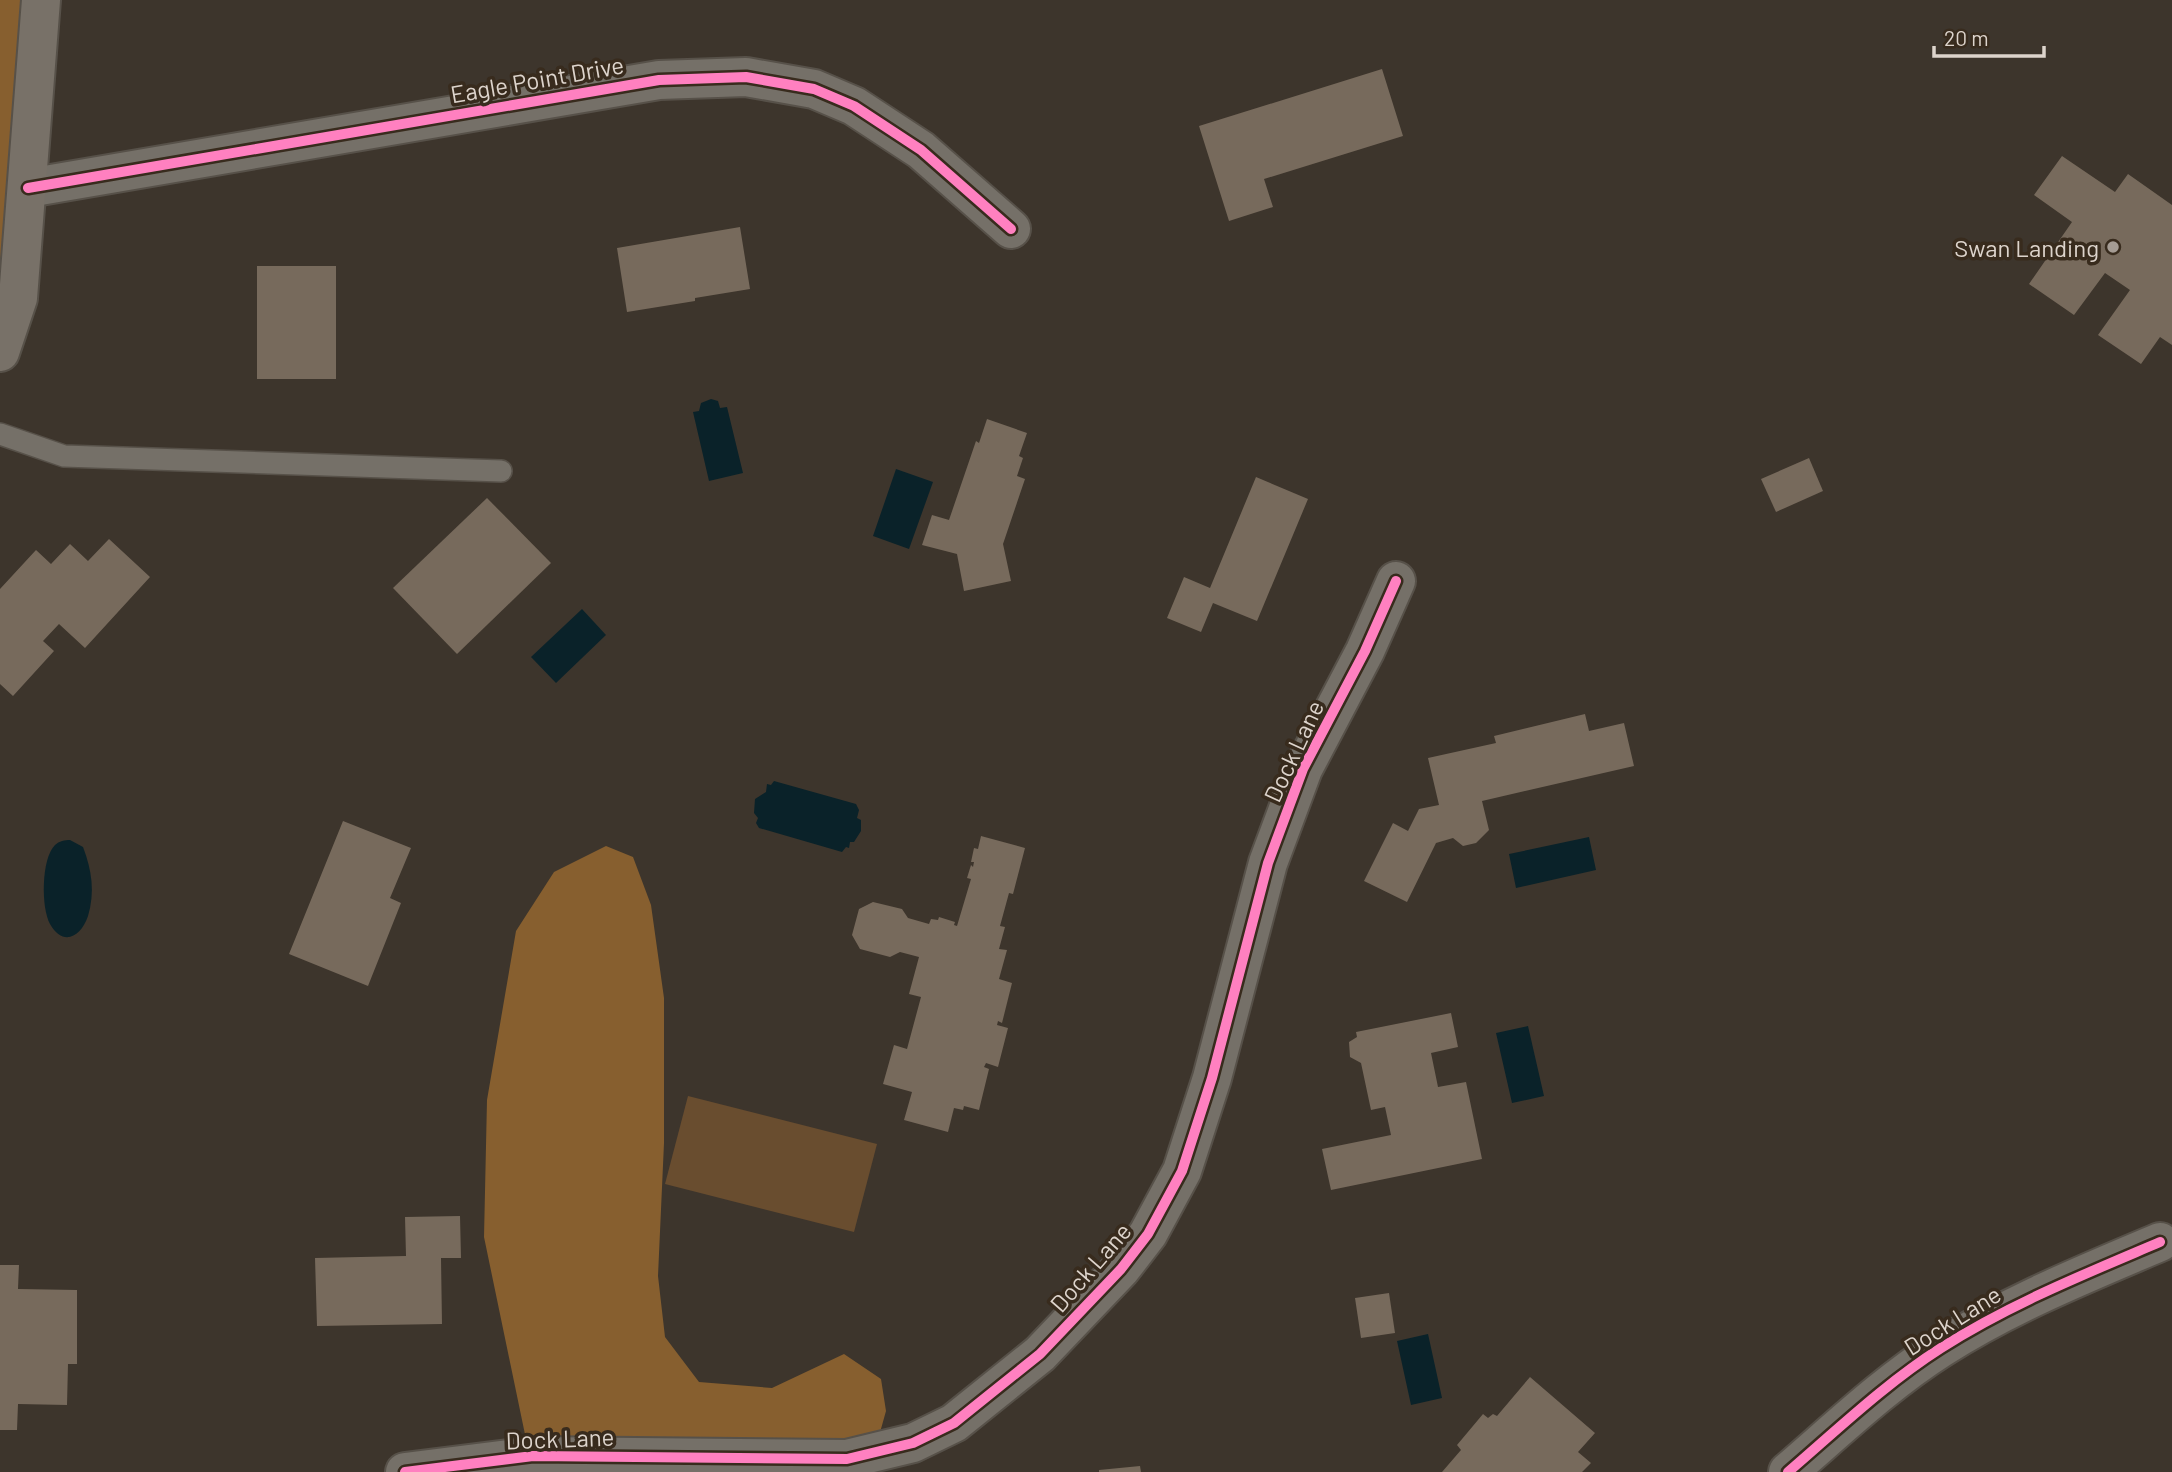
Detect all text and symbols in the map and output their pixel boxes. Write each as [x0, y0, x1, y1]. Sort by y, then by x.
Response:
scale bar [1934, 14, 2044, 58]
text: 20 m [1944, 25, 1989, 50]
street label: Eagle Point Drive [448, 49, 626, 109]
place label: Swan Landing [1954, 233, 2099, 262]
marker: Swan Landing [2105, 239, 2121, 255]
street label: Dock Lane [1257, 696, 1329, 806]
street label: Dock Lane [1043, 1216, 1137, 1318]
street label: Dock Lane [1898, 1279, 2006, 1361]
street label: Dock Lane [505, 1422, 615, 1454]

